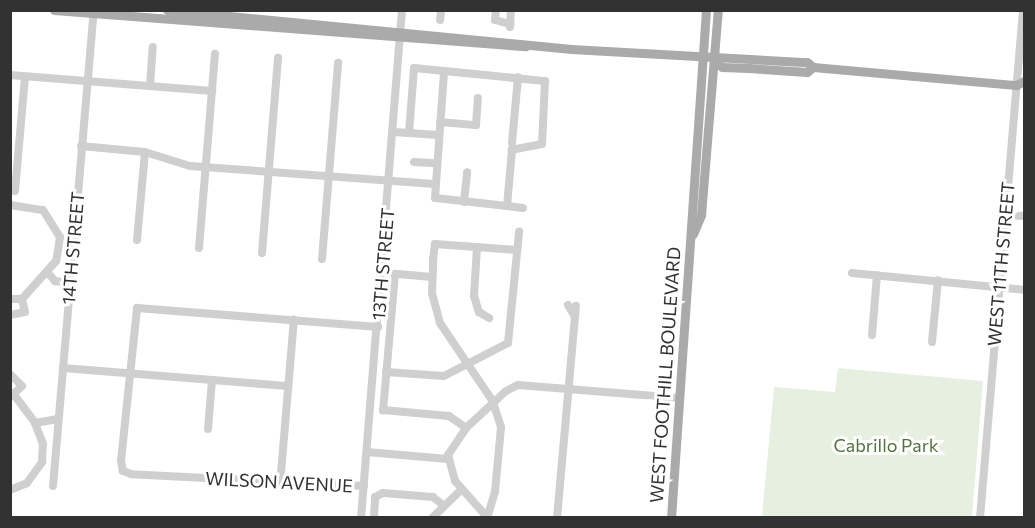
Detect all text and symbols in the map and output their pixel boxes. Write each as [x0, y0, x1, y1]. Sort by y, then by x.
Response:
street label: WEST 11TH STREET [983, 181, 1019, 347]
street label: 14TH STREET [57, 191, 89, 305]
street label: 13TH STREET [367, 207, 399, 321]
street label: WEST FOOTHILL BOULEVARD [645, 246, 685, 504]
park label: Cabrillo Park [833, 434, 939, 456]
street label: WILSON AVENUE [205, 467, 353, 497]

